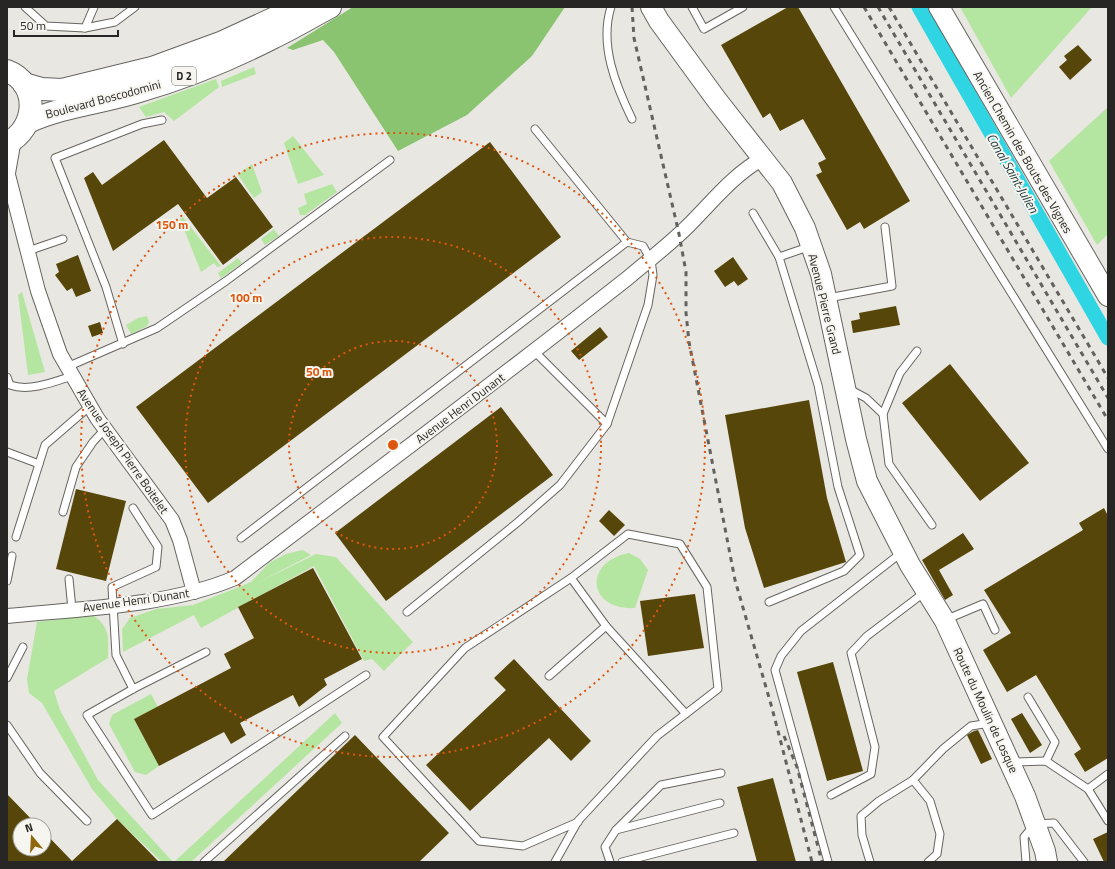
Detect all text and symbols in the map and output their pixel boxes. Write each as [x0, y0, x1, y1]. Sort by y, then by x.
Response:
scale bar [14, 12, 118, 38]
text: 50 m [20, 16, 46, 35]
road number: D 2 [172, 67, 196, 85]
street label: Ancien Chemin des Bouts des Vignes [969, 67, 1078, 237]
street label: Boulevard Boscodomini [43, 74, 163, 124]
water label: Canal Saint-Julien [982, 129, 1044, 217]
text: 150 m [156, 215, 188, 234]
street label: Avenue Pierre Grand [803, 252, 847, 356]
text: 100 m [230, 288, 262, 307]
text: 50 m [306, 362, 332, 381]
street label: Avenue Henri Dunant [411, 368, 509, 448]
street label: Avenue Joseph Pierre Boitelet [72, 384, 174, 518]
centre of rings [386, 438, 400, 452]
street label: Avenue Henri Dunant [82, 583, 191, 617]
street label: Route du Moulin de Losque [948, 644, 1024, 776]
north arrow [12, 817, 52, 857]
text: N [23, 819, 35, 836]

